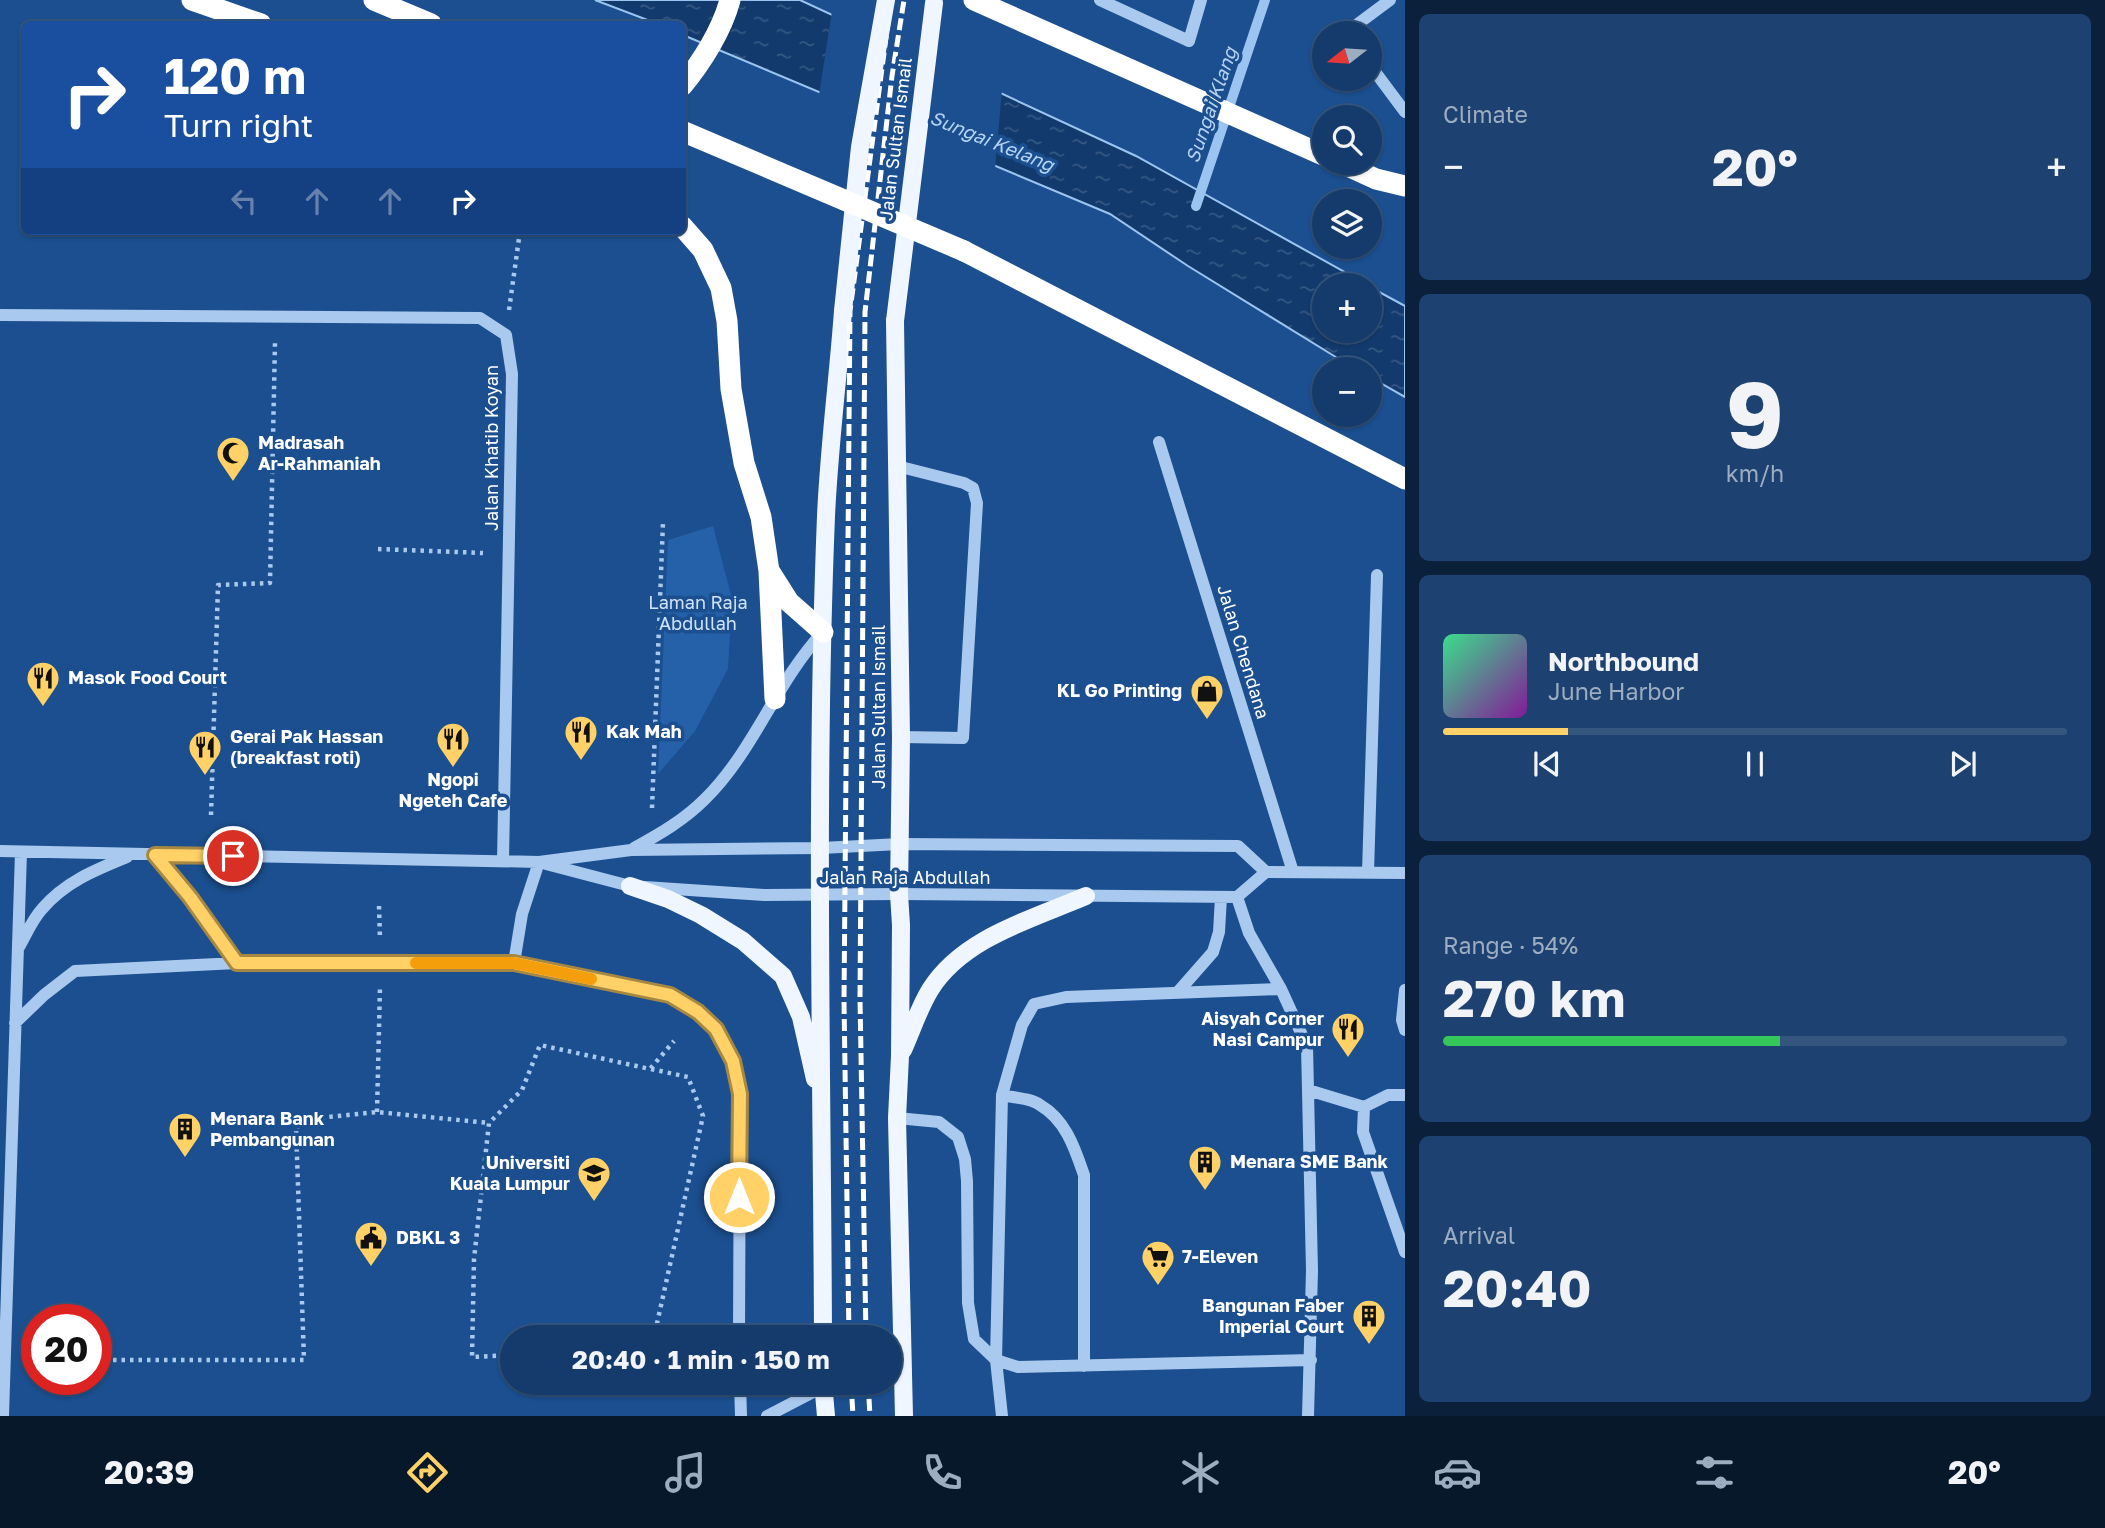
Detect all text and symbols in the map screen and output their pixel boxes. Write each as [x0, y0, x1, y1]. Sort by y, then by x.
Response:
north arrow [1312, 21, 1382, 91]
map controls [1312, 21, 1382, 427]
water label: Sungai Klang [1180, 43, 1241, 166]
text: 120 m [164, 46, 306, 105]
icon: right [49, 49, 140, 140]
street label: Jalan Sultan Ismail [874, 56, 916, 222]
text: Climate [1443, 100, 1528, 128]
water label: Sungai Kelang [927, 105, 1059, 176]
button: search [1312, 105, 1382, 175]
text: Turn right [164, 106, 313, 144]
text: 20° [1712, 135, 1798, 197]
text: − [1443, 144, 1464, 189]
text: + [2046, 144, 2067, 189]
icon: left [225, 182, 263, 220]
icon: ahead [298, 182, 336, 220]
icon: ahead [371, 182, 409, 220]
icon: right [444, 182, 482, 220]
button: layers [1312, 189, 1382, 259]
button: + [1312, 273, 1382, 343]
button: − [1312, 357, 1382, 427]
text: 9 [1726, 359, 1784, 468]
street label: Jalan Khatib Koyan [480, 365, 502, 531]
place label: Madrasah Ar-Rahmaniah [258, 431, 381, 474]
mosque icon: Madrasah Ar-Rahmaniah [214, 434, 252, 483]
text: km/h [1726, 459, 1784, 487]
street label: Jalan Chendana [1213, 582, 1275, 721]
park label: Laman Raja Abdullah [648, 591, 748, 634]
street label: Jalan Sultan Ismail [867, 625, 889, 789]
text: Northbound [1548, 646, 1699, 677]
restaurant icon: Masok Food Court [24, 659, 62, 708]
place label: Masok Food Court [68, 666, 227, 688]
shop icon: KL Go Printing [1188, 672, 1226, 721]
text: June Harbor [1548, 677, 1684, 705]
place label: KL Go Printing [1057, 679, 1182, 701]
restaurant icon: Kak Mah [562, 713, 600, 762]
restaurant icon: Ngopi Ngeteh Cafe [434, 720, 472, 769]
place label: Kak Mah [606, 720, 682, 742]
place label: Gerai Pak Hassan (breakfast roti) [230, 725, 383, 768]
restaurant icon: Gerai Pak Hassan (breakfast roti) [186, 728, 224, 777]
icon: previous [1528, 745, 1566, 783]
icon: pause [1736, 745, 1774, 783]
icon: next [1944, 745, 1982, 783]
place label: Ngopi Ngeteh Cafe [399, 768, 508, 811]
pin [203, 826, 263, 886]
icon: arrive [214, 837, 252, 875]
street label: Jalan Raja Abdullah [819, 866, 991, 888]
text: Range · 54% [1443, 931, 1578, 959]
text: 270 km [1443, 966, 1626, 1028]
place label: Aisyah Corner Nasi Campur [1201, 1007, 1324, 1050]
restaurant icon: Aisyah Corner Nasi Campur [1329, 1010, 1367, 1059]
place label: Menara Bank Pembangunan [210, 1107, 335, 1150]
building icon: Menara Bank Pembangunan [166, 1110, 204, 1159]
building icon: Menara SME Bank [1186, 1143, 1224, 1192]
place label: Menara SME Bank [1230, 1150, 1388, 1172]
place label: Universiti Kuala Lumpur [450, 1151, 570, 1194]
school or university icon: Universiti Kuala Lumpur [575, 1154, 613, 1203]
position arrow [702, 1160, 776, 1234]
public building icon: DBKL 3 [352, 1219, 390, 1268]
text: Arrival [1443, 1221, 1515, 1249]
place label: DBKL 3 [396, 1226, 460, 1248]
supermarket icon: 7-Eleven [1139, 1238, 1177, 1287]
place label: 7-Eleven [1182, 1245, 1258, 1267]
text: 20:40 [1443, 1256, 1591, 1318]
place label: Bangunan Faber Imperial Court [1202, 1294, 1344, 1337]
building icon: Bangunan Faber Imperial Court [1350, 1297, 1388, 1346]
speed limit sign: 20 [21, 1304, 112, 1395]
text: 20:40 · 1 min · 150 m [572, 1344, 830, 1375]
icon: directions [403, 1448, 452, 1497]
icon: music [661, 1448, 710, 1497]
icon: phone [918, 1448, 967, 1497]
icon: climate [1176, 1448, 1225, 1497]
icon: car [1433, 1448, 1482, 1497]
icon: filters [1690, 1448, 1739, 1497]
text: 20:39 [104, 1453, 195, 1491]
text: 20° [1948, 1453, 2001, 1491]

